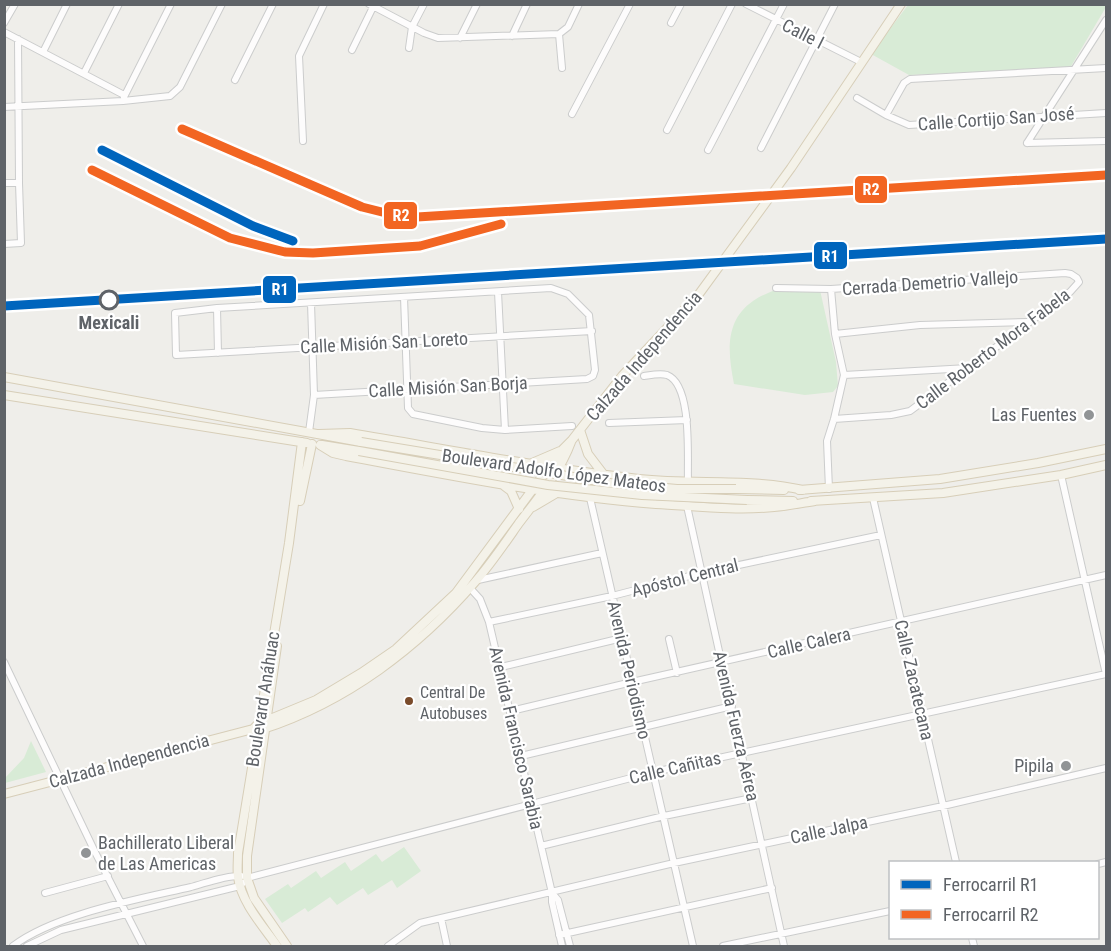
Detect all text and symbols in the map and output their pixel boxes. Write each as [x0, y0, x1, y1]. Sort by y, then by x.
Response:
street label: Calle I [779, 14, 828, 53]
street label: Calle Cortijo San José [917, 103, 1075, 134]
line badge: R2 [854, 175, 888, 204]
text: R2 [863, 180, 879, 199]
line badge: R2 [383, 201, 418, 230]
text: R2 [393, 206, 409, 225]
line badge: R1 [813, 241, 848, 270]
text: R1 [822, 247, 838, 266]
street label: Cerrada Demetrio Vallejo [841, 266, 1019, 299]
line badge: R1 [262, 275, 297, 304]
text: R1 [272, 280, 288, 299]
street label: Calle Roberto Mora Fabela [912, 284, 1074, 413]
street label: Calzada Independencia [582, 287, 706, 425]
marker: Mexicali [99, 290, 119, 310]
place label: Mexicali [79, 312, 139, 333]
street label: Calle Misión San Loreto [300, 328, 468, 357]
street label: Calle Misión San Borja [368, 372, 528, 401]
place label: Las Fuentes [991, 404, 1077, 425]
marker: Las Fuentes [1082, 408, 1096, 422]
street label: Boulevard Adolfo López Mateos [441, 444, 667, 497]
street label: Apóstol Central [629, 554, 741, 601]
street label: Avenida Periodismo [603, 599, 656, 741]
street label: Calle Zacatecana [890, 618, 939, 742]
street label: Calle Calera [765, 623, 853, 662]
street label: Boulevard Anáhuac [241, 630, 284, 768]
street label: Avenida Francisco Sarabia [485, 644, 548, 831]
street label: Avenida Fuerza Aérea [709, 649, 764, 803]
place label: Central De Autobuses [420, 683, 487, 723]
marker: Central De Autobuses [403, 695, 415, 707]
street label: Calzada Independencia [46, 729, 211, 792]
street label: Calle Cañitas [627, 747, 723, 788]
place label: Pipila [1014, 755, 1054, 776]
marker: Pipila [1059, 759, 1073, 773]
street label: Calle Jalpa [788, 811, 870, 848]
place label: Bachillerato Liberal de Las Americas [98, 832, 234, 874]
marker: Bachillerato Liberal de Las Americas [79, 846, 93, 860]
legend [889, 861, 1099, 939]
text: Ferrocarril R1 [943, 874, 1038, 895]
text: Ferrocarril R2 [943, 904, 1039, 925]

